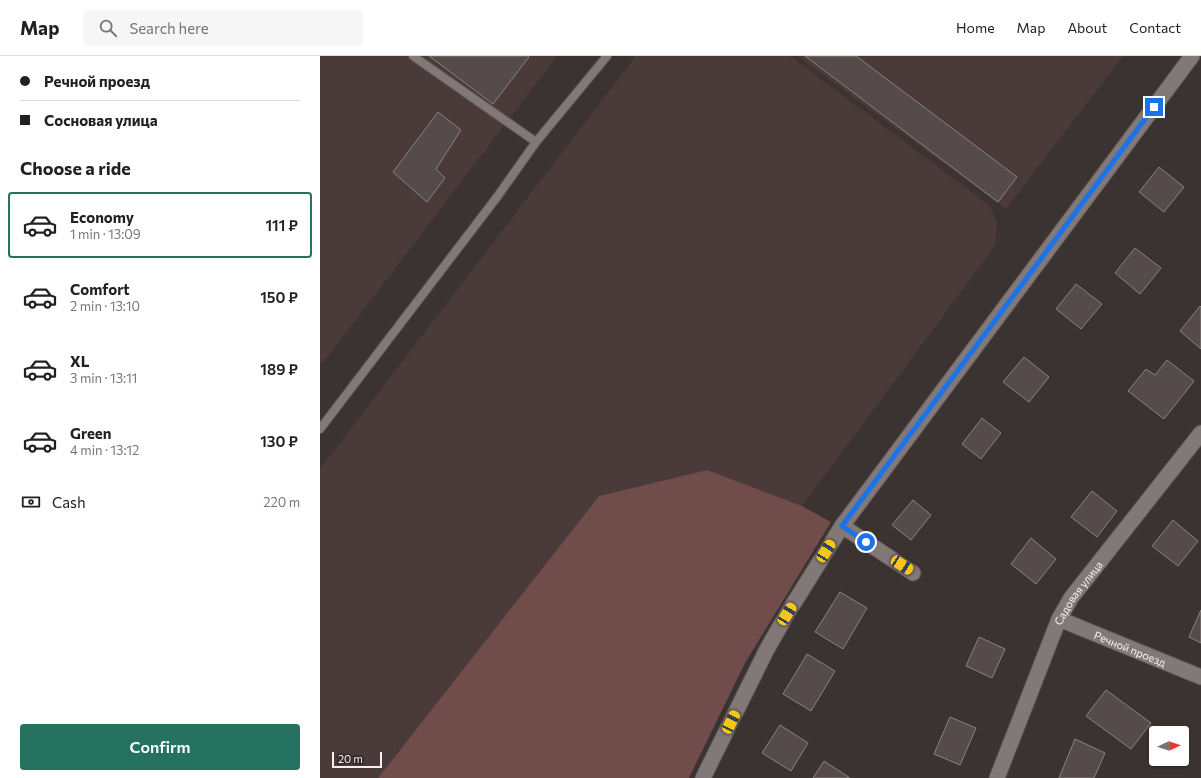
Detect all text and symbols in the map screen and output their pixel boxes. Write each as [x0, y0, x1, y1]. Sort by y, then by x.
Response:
search box [83, 10, 363, 46]
text: Map [20, 16, 59, 39]
icon: search [97, 17, 119, 39]
text: Search here [129, 19, 209, 37]
text: Home [956, 19, 995, 36]
text: Map [1017, 19, 1045, 36]
text: About [1067, 19, 1107, 36]
text: Contact [1129, 19, 1181, 36]
text: Речной проезд [44, 72, 150, 90]
route end [1145, 98, 1163, 116]
text: Сосновая улица [44, 111, 157, 129]
text: Choose a ride [20, 157, 131, 179]
icon: car [22, 207, 58, 243]
text: Economy [70, 208, 134, 226]
text: 111 ₽ [265, 216, 298, 234]
text: 1 min · 13:09 [70, 226, 141, 242]
icon: car [22, 279, 58, 315]
text: Comfort [70, 280, 130, 298]
text: 150 ₽ [260, 288, 298, 306]
text: 2 min · 13:10 [70, 298, 140, 314]
icon: car [22, 351, 58, 387]
text: XL [70, 352, 89, 370]
text: 189 ₽ [260, 360, 298, 378]
text: 3 min · 13:11 [70, 370, 137, 386]
icon: car [22, 423, 58, 459]
text: Green [70, 424, 111, 442]
text: 130 ₽ [260, 432, 298, 450]
text: 4 min · 13:12 [70, 442, 139, 458]
icon: cash [20, 491, 42, 513]
text: Cash [52, 493, 86, 511]
text: 220 m [263, 494, 300, 510]
route start [857, 533, 875, 551]
car [815, 538, 837, 564]
car [889, 553, 915, 577]
street label: Садовая улица [1051, 558, 1105, 627]
car [776, 601, 798, 627]
street label: Речной проезд [1092, 628, 1169, 669]
car [720, 709, 742, 735]
button: Confirm [20, 724, 300, 770]
north arrow [1149, 726, 1189, 766]
map controls [1149, 726, 1189, 766]
scale bar [332, 750, 382, 769]
text: 20 m [338, 752, 363, 765]

